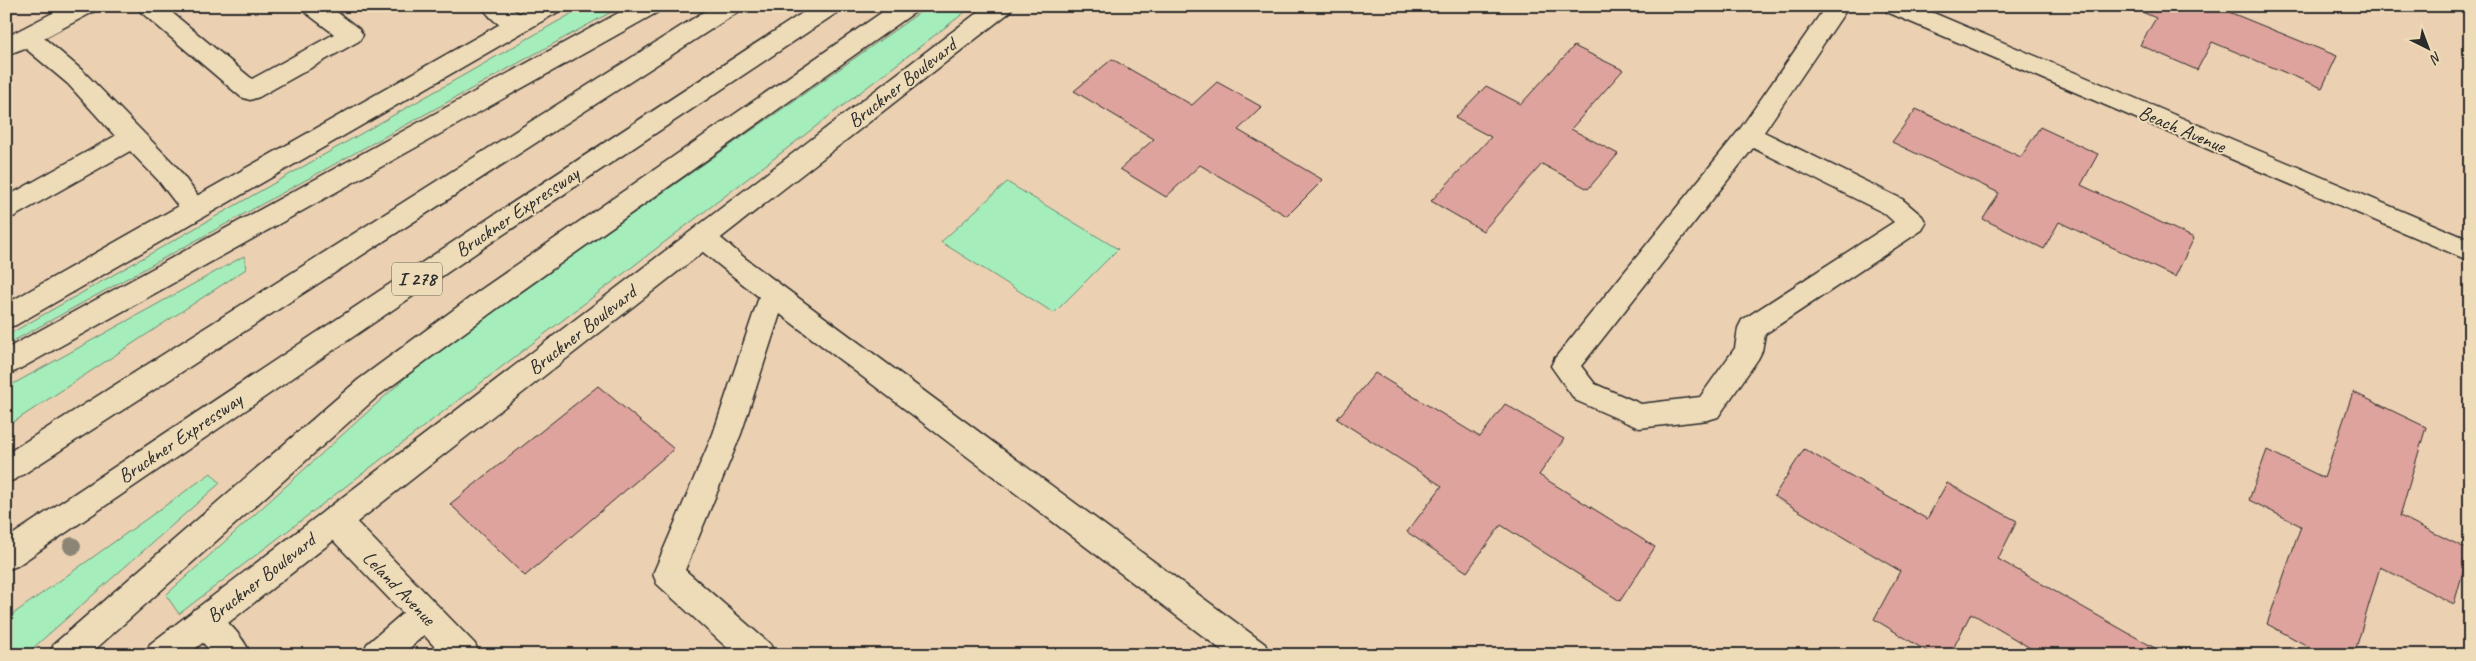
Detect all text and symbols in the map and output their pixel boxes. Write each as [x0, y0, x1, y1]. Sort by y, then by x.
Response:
north arrow [2404, 22, 2454, 72]
street label: Bruckner Boulevard [842, 31, 964, 133]
text: N [2426, 48, 2445, 68]
street label: Beach Avenue [2135, 100, 2231, 159]
street label: Bruckner Expressway [450, 160, 586, 263]
road number: I 278 [392, 262, 442, 296]
street label: Bruckner Boulevard [522, 278, 644, 380]
street label: Bruckner Expressway [113, 386, 249, 489]
street label: Bruckner Boulevard [201, 526, 323, 628]
street label: Leland Avenue [357, 545, 442, 632]

